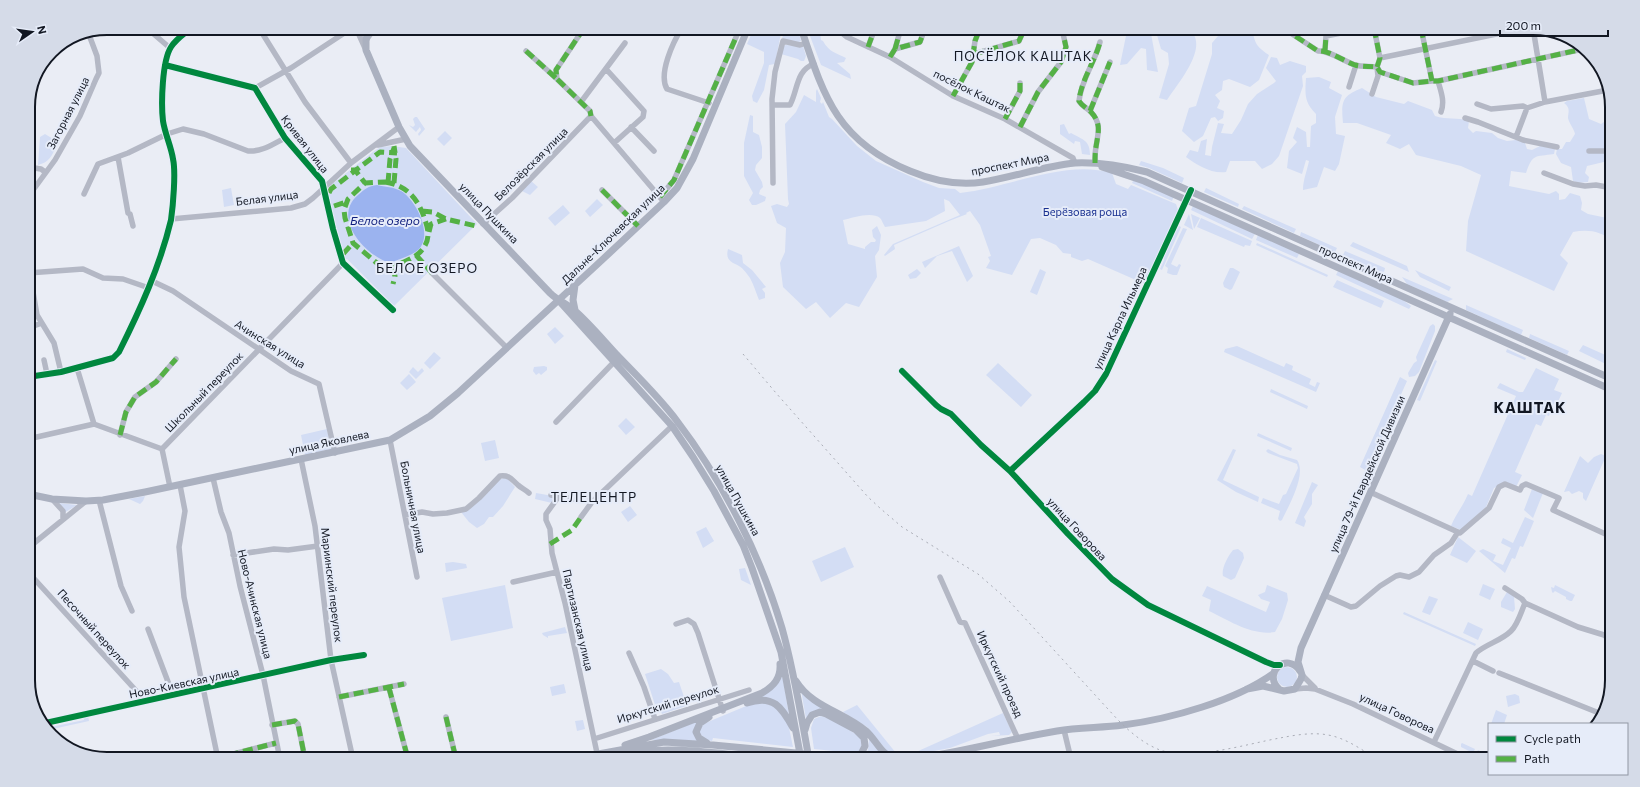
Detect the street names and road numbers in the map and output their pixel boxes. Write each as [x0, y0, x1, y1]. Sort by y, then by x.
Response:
street label: посёлок Каштак [932, 66, 1013, 115]
street label: Загорная улица [44, 74, 91, 151]
street label: Кривая улица [279, 112, 332, 175]
street label: Белозёрская улица [491, 124, 570, 203]
street label: проспект Мира [970, 150, 1050, 177]
street label: улица Пушкина [457, 180, 522, 246]
street label: Дальне-Ключевская улица [558, 181, 667, 286]
street label: Белая улица [235, 187, 299, 208]
street label: проспект Мира [1318, 242, 1395, 286]
street label: улица Карла Ильмера [1090, 264, 1149, 371]
street label: Ачинская улица [233, 317, 308, 370]
street label: Школьный переулок [162, 349, 245, 435]
street label: улица 79-й Гвардейской Дивизии [1326, 393, 1407, 554]
street label: улица Яковлева [288, 427, 370, 456]
street label: Больничная улица [398, 460, 429, 554]
street label: улица Пушкина [714, 462, 763, 538]
street label: улица Говорова [1045, 495, 1110, 563]
street label: Мариинский переулок [319, 527, 346, 643]
street label: Ново-Ачинская улица [236, 548, 275, 660]
street label: Партизанская улица [560, 568, 597, 672]
street label: Песочный переулок [55, 586, 134, 671]
street label: Иркутский проезд [975, 628, 1027, 720]
street label: Ново-Киевская улица [128, 664, 240, 701]
street label: Иркутский переулок [615, 682, 720, 725]
street label: улица Говорова [1358, 690, 1437, 736]

